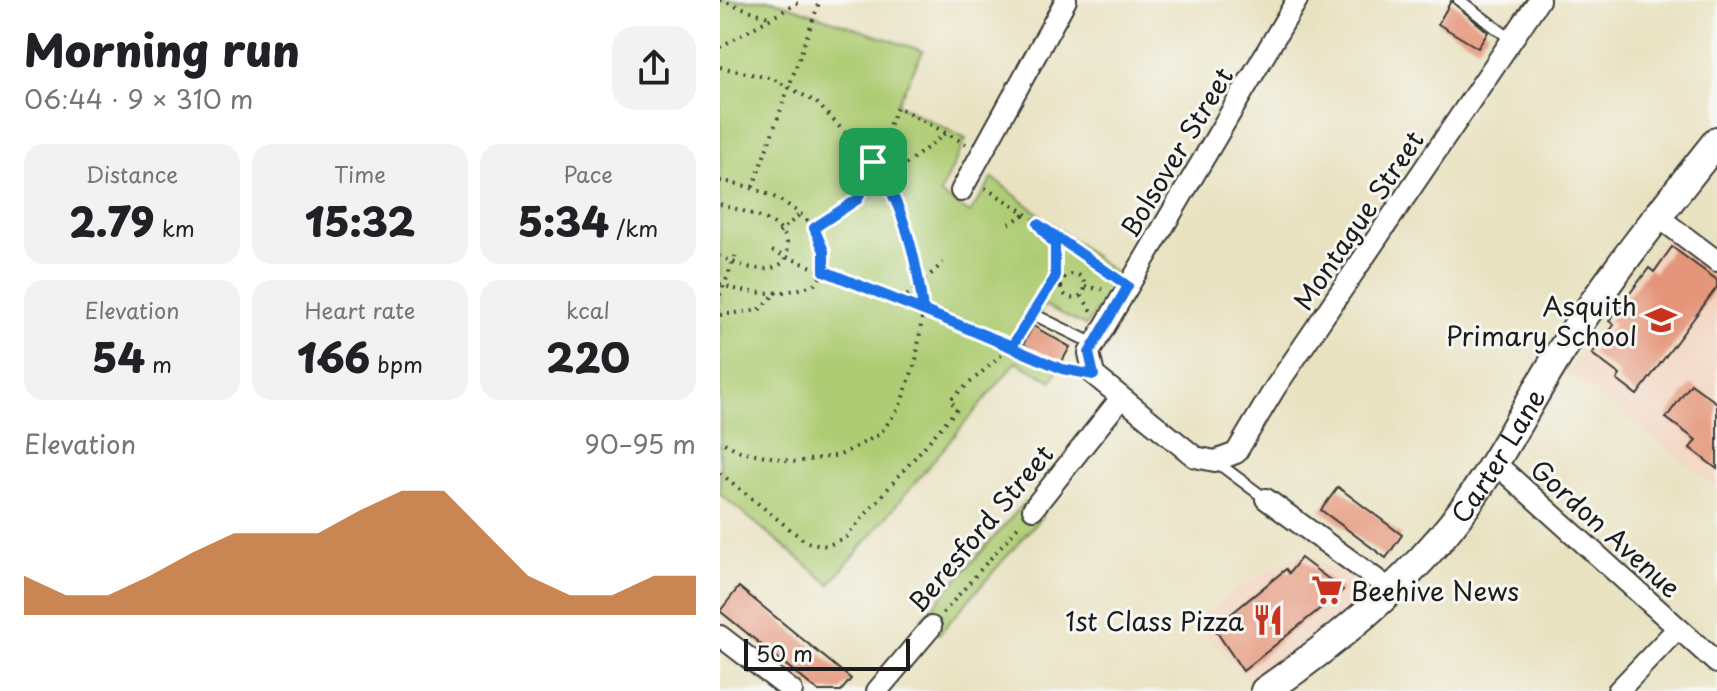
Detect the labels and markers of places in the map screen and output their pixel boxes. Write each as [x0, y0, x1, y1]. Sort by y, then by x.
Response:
pin [839, 128, 907, 196]
place label: Asquith Primary School [1446, 286, 1637, 355]
school or university icon: Asquith Primary School [1644, 303, 1678, 337]
place label: Beehive News [1351, 571, 1519, 610]
supermarket icon: Beehive News [1310, 573, 1344, 607]
place label: 1st Class Pizza [1065, 601, 1245, 640]
restaurant icon: 1st Class Pizza [1251, 603, 1285, 637]

